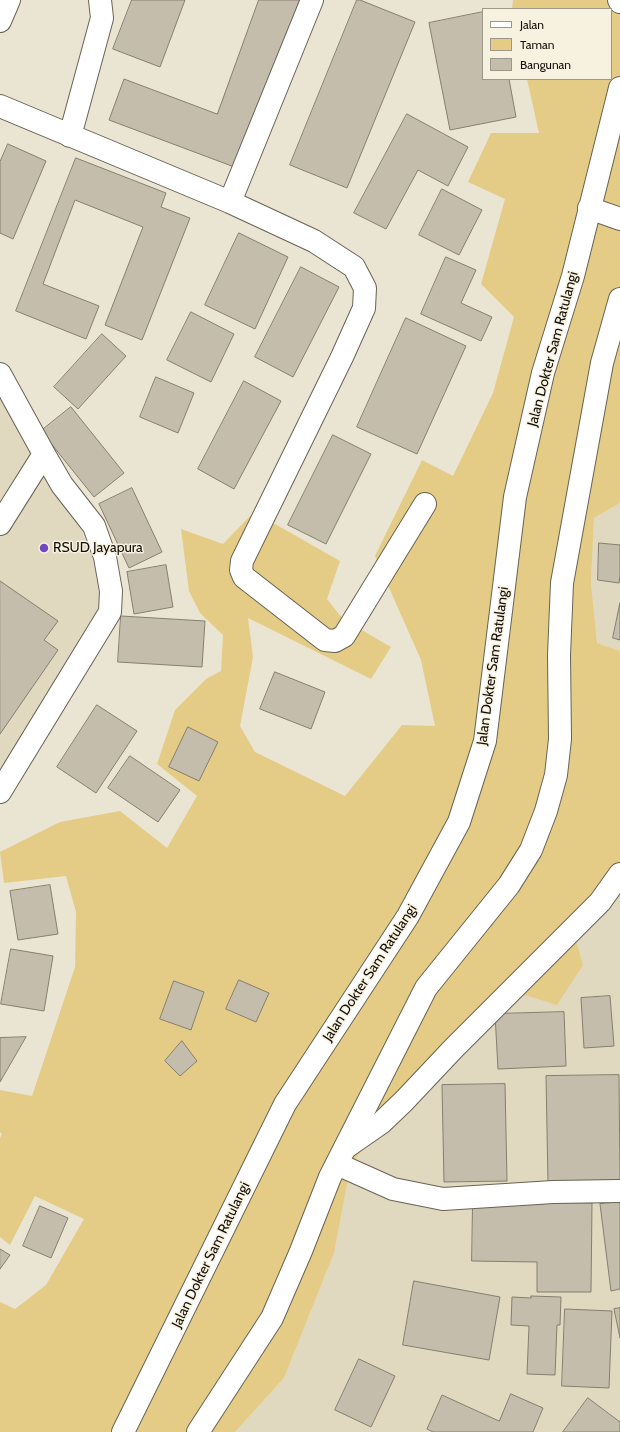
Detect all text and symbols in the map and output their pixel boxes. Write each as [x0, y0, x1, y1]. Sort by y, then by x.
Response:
legend [482, 8, 612, 80]
text: Jalan [520, 17, 544, 32]
text: Taman [520, 37, 554, 52]
text: Bangunan [520, 57, 571, 72]
street label: Jalan Dokter Sam Ratulangi [524, 270, 582, 428]
place label: RSUD Jayapura [53, 540, 143, 556]
marker: RSUD Jayapura [38, 542, 50, 554]
street label: Jalan Dokter Sam Ratulangi [474, 586, 512, 746]
street label: Jalan Dokter Sam Ratulangi [319, 901, 421, 1045]
street label: Jalan Dokter Sam Ratulangi [168, 1179, 254, 1331]

